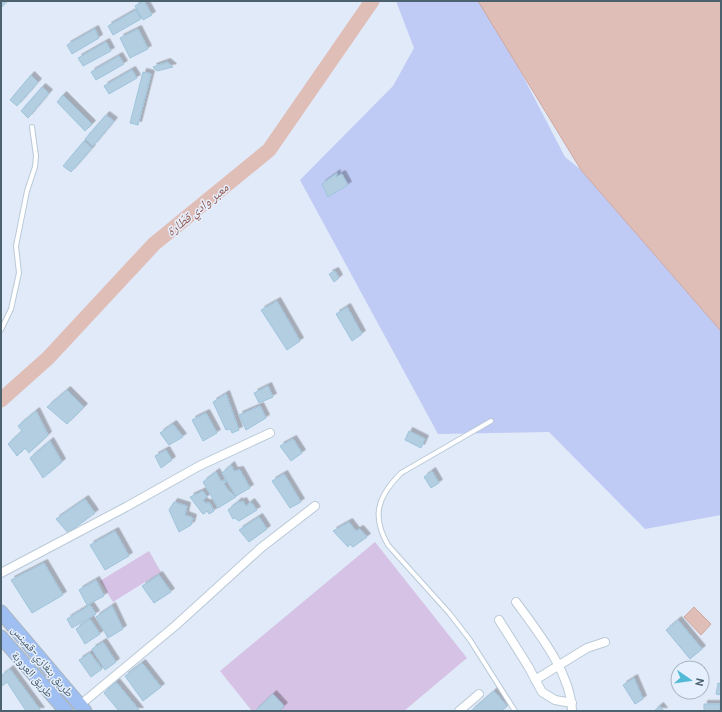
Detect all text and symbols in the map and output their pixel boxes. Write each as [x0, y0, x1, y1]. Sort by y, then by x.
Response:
water label: معبر وادي قطّارة [163, 179, 233, 242]
street label: طريق بنغازي-قمينس [6, 622, 77, 702]
street label: طريق العروبة [8, 648, 57, 701]
north arrow [670, 660, 710, 700]
text: N [692, 677, 707, 688]

